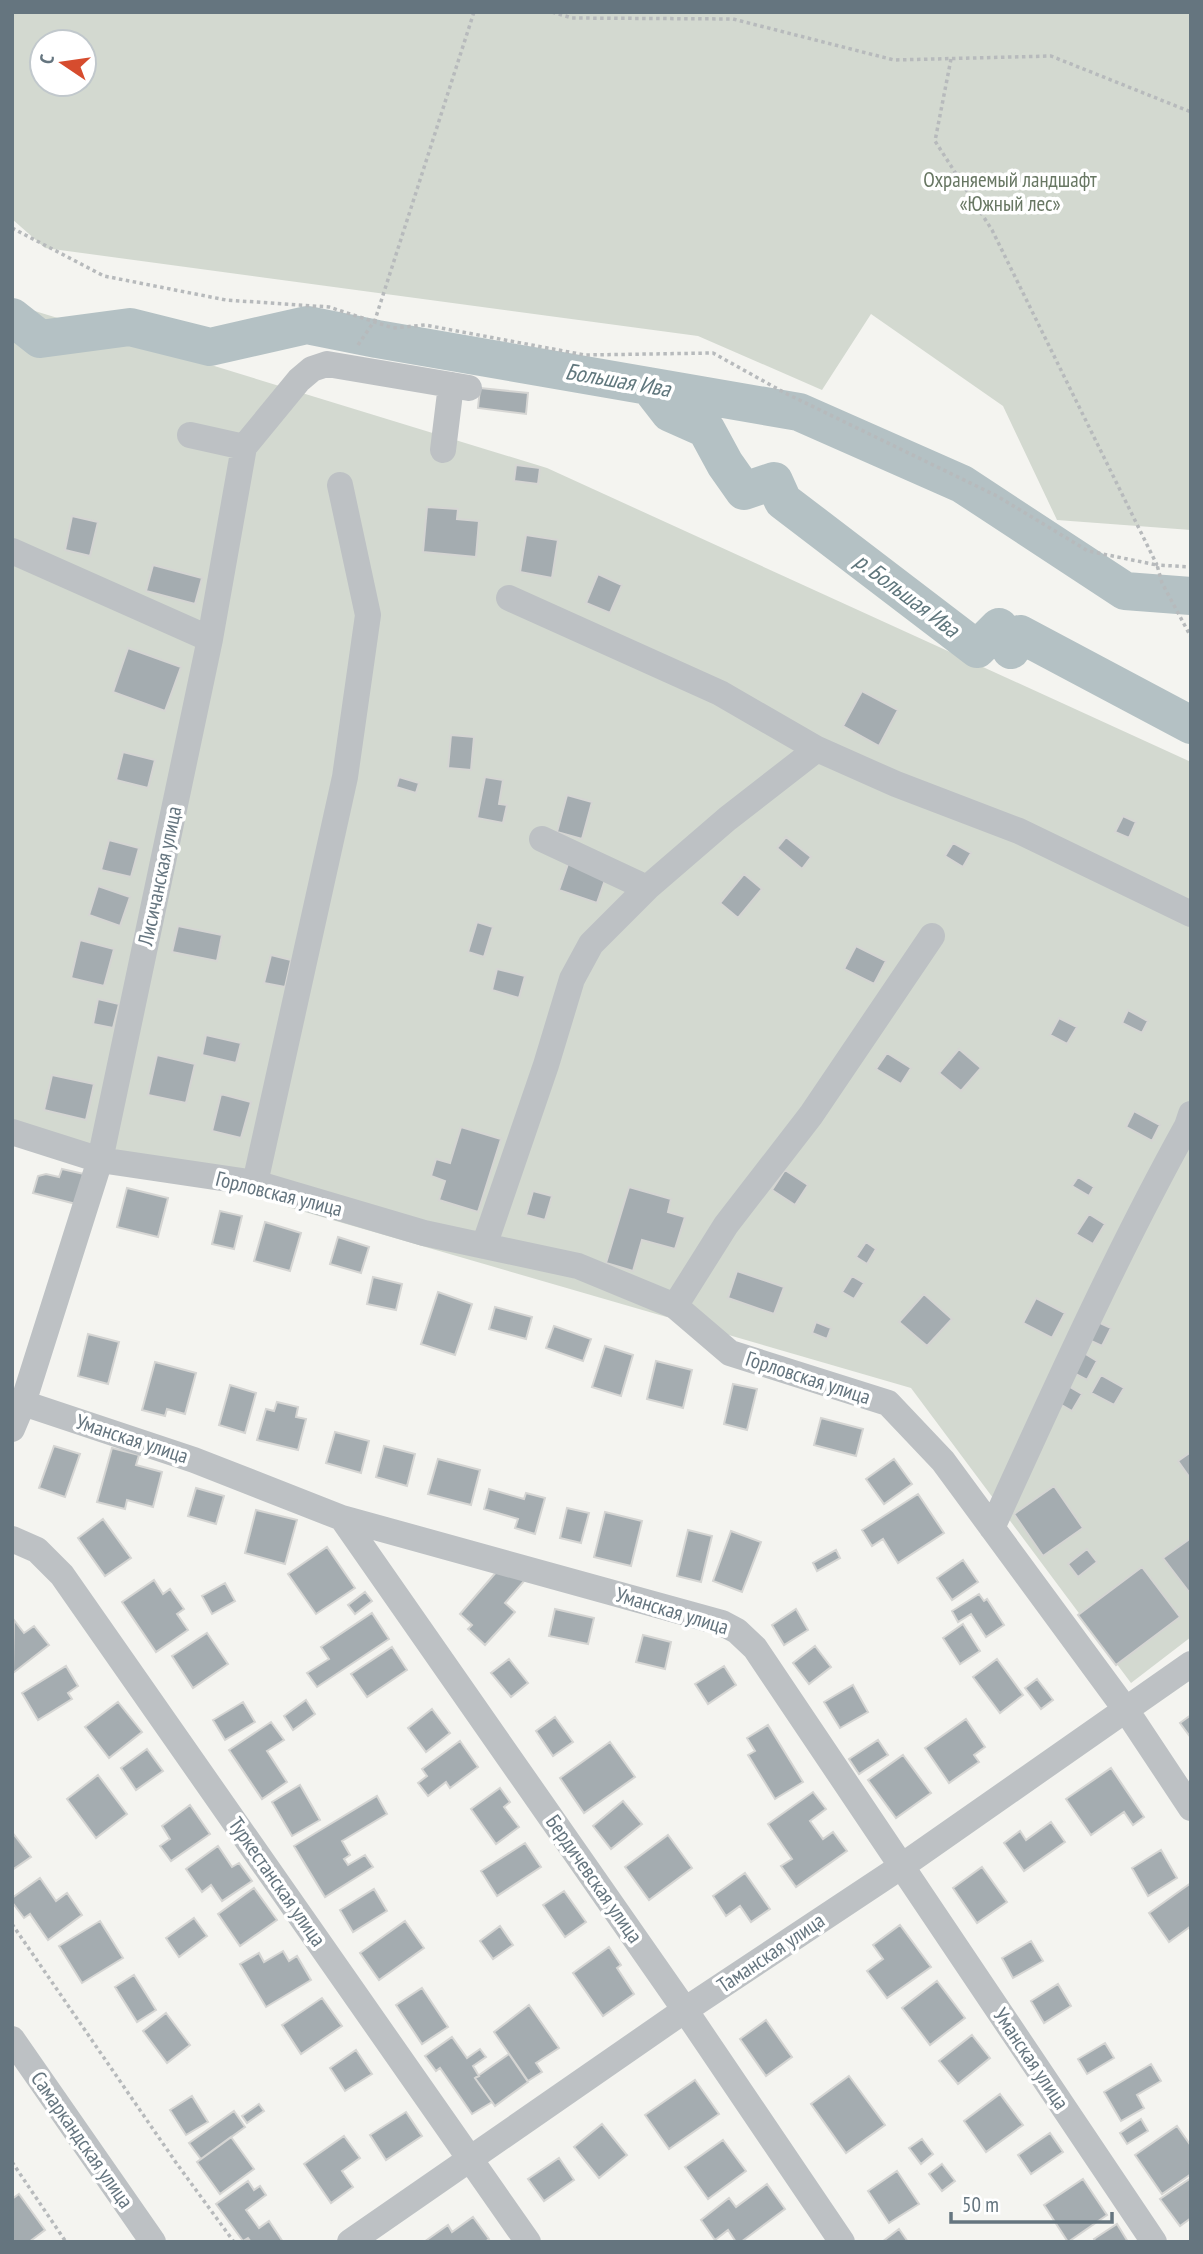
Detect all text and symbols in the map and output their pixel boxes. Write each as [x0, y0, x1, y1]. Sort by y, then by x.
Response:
north arrow [28, 28, 98, 98]
text: С [34, 52, 59, 66]
park label: Охраняемый ландшафт «Южный лес» [923, 166, 1097, 217]
water label: Большая Ива [563, 356, 674, 403]
water label: р. Большая Ива [849, 546, 967, 644]
street label: Лисичанская улица [131, 804, 187, 949]
street label: Горловская улица [213, 1165, 345, 1222]
street label: Горловская улица [742, 1345, 874, 1410]
street label: Уманская улица [73, 1408, 192, 1469]
street label: Уманская улица [612, 1581, 732, 1640]
street label: Бердичевская улица [540, 1809, 649, 1948]
street label: Туркестанская улица [223, 1812, 332, 1952]
street label: Таманская улица [712, 1907, 830, 1998]
street label: Уманская улица [988, 2003, 1075, 2115]
street label: Самаркандская улица [25, 2066, 140, 2213]
scale bar [951, 2180, 1112, 2224]
text: 50 m [962, 2191, 999, 2218]

